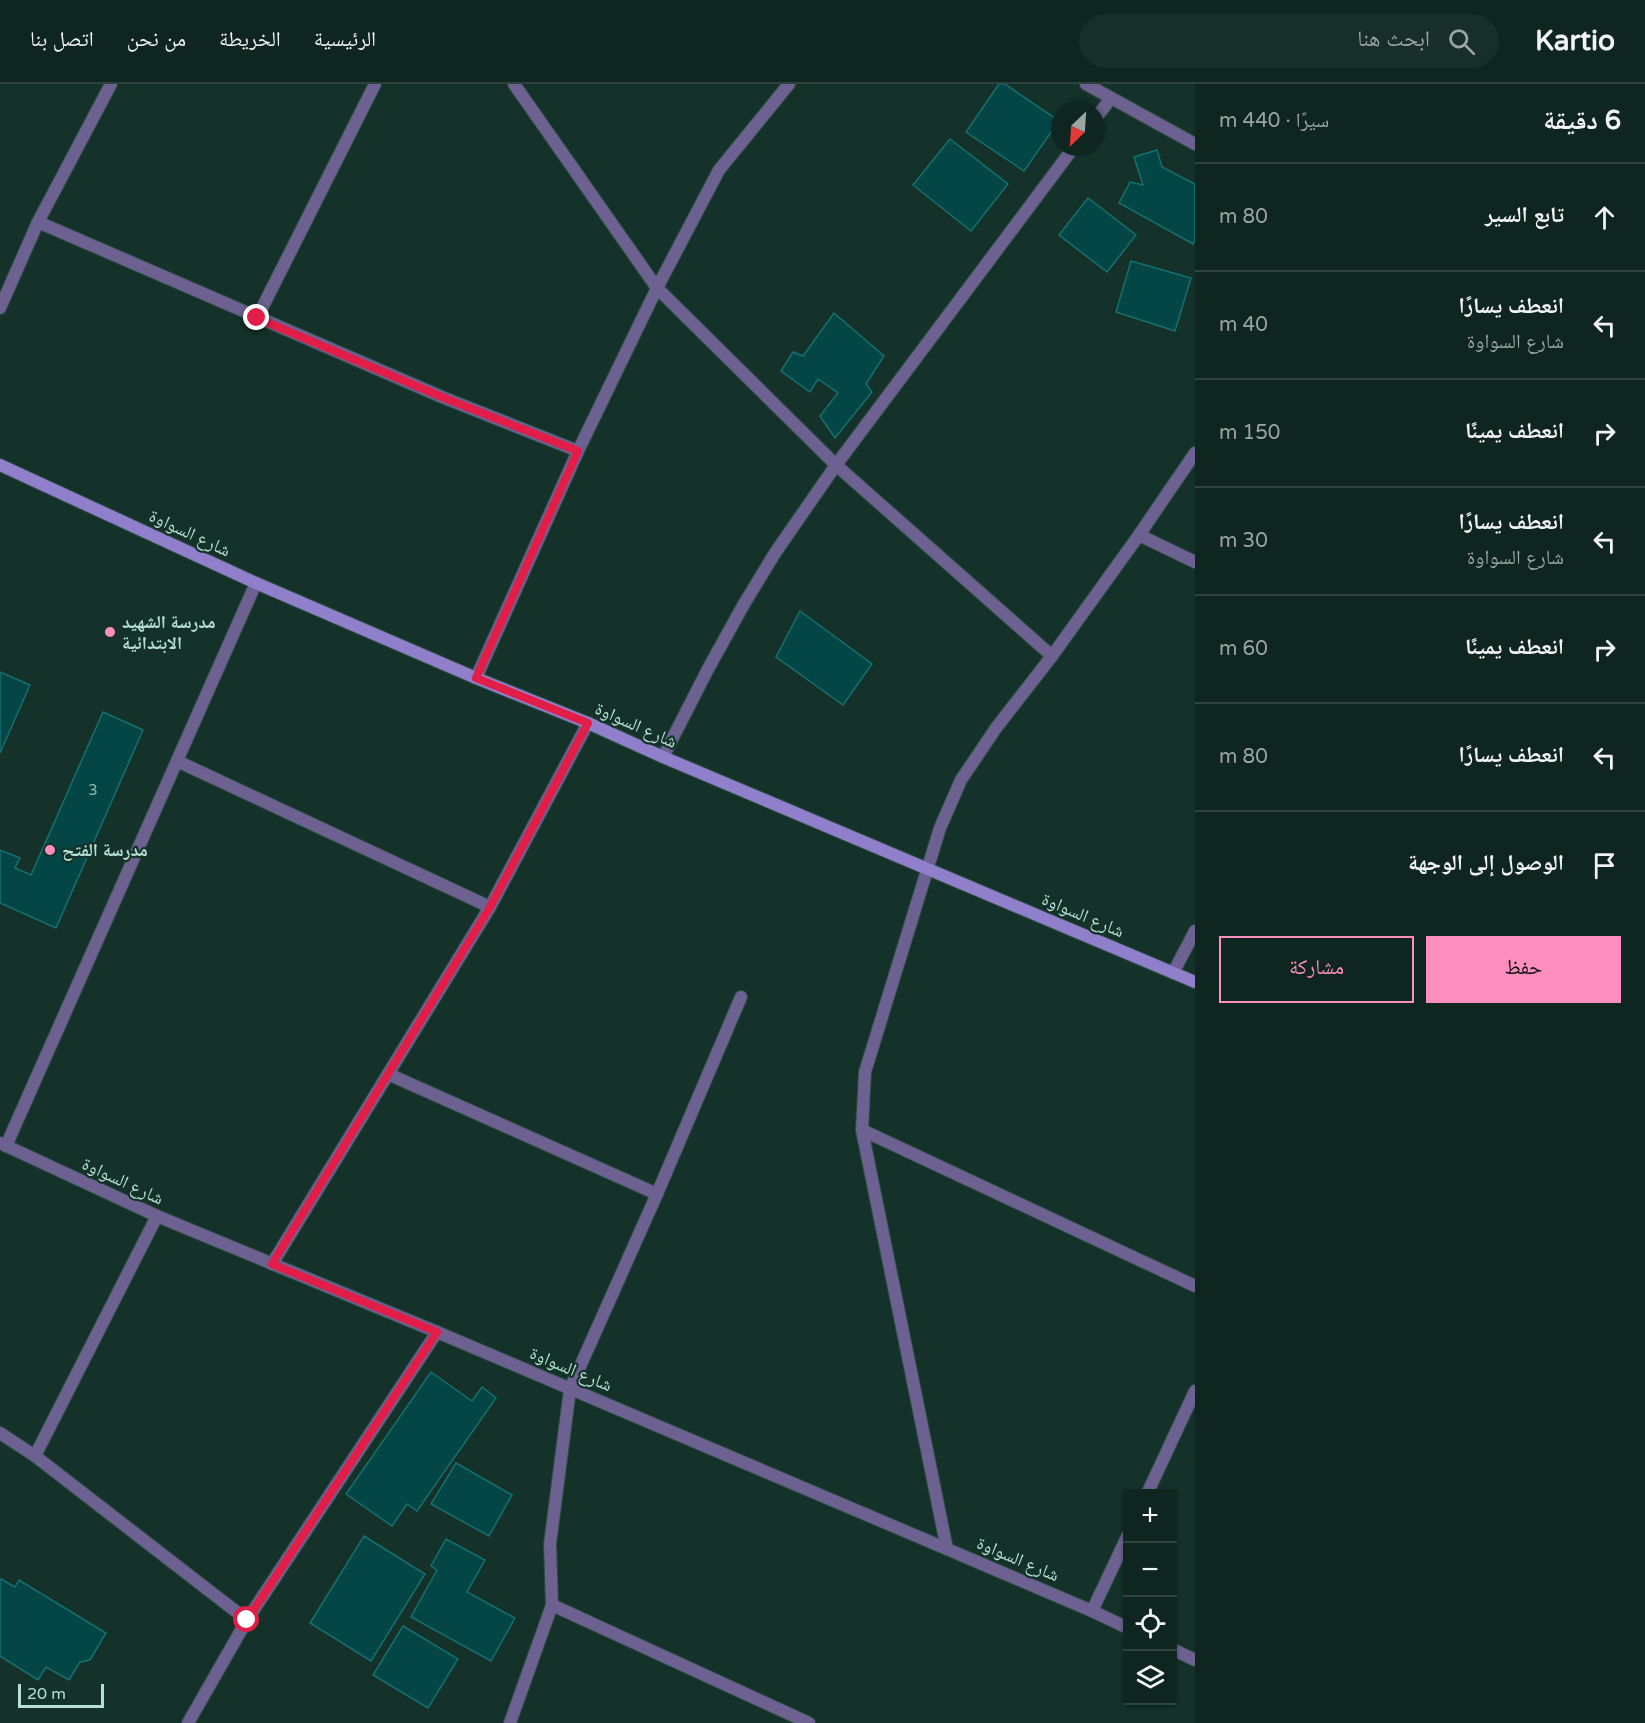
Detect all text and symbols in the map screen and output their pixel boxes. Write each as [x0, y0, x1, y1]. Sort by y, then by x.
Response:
search box [1079, 14, 1499, 68]
text: Kartio [1535, 24, 1615, 58]
icon: search [1445, 25, 1478, 58]
text: ابحث هنا [1357, 26, 1430, 52]
text: اتصل بنا [30, 27, 94, 52]
text: من نحن [127, 27, 186, 52]
text: الخريطة [219, 27, 281, 52]
text: الرئيسية [314, 27, 376, 52]
north arrow [1051, 102, 1105, 156]
text: 6 دقيقة [1543, 105, 1621, 136]
text: سيرًا · 440 m [1219, 109, 1329, 133]
icon: ahead [1588, 201, 1621, 234]
text: تابع السير [1485, 202, 1564, 228]
text: 80 m [1219, 205, 1268, 229]
text: انعطف يسارًا [1459, 293, 1564, 319]
route end [243, 304, 269, 330]
icon: left [1588, 309, 1621, 342]
text: 40 m [1219, 313, 1268, 337]
text: شارع السواوة [1467, 330, 1564, 354]
icon: right [1588, 417, 1621, 450]
text: انعطف يمينًا [1465, 418, 1564, 444]
text: 150 m [1219, 421, 1280, 445]
street label: شارع السواوة [146, 505, 234, 561]
text: انعطف يسارًا [1459, 509, 1564, 535]
icon: left [1588, 525, 1621, 558]
text: 30 m [1219, 529, 1268, 553]
text: شارع السواوة [1467, 546, 1564, 570]
place label: مدرسة الشهيد الابتدائية [122, 611, 216, 654]
marker: مدرسة الشهيد الابتدائية [103, 625, 117, 639]
icon: right [1588, 633, 1621, 666]
text: انعطف يمينًا [1465, 634, 1564, 660]
text: 60 m [1219, 637, 1268, 661]
street label: شارع السواوة [592, 697, 680, 753]
icon: left [1588, 741, 1621, 774]
text: انعطف يسارًا [1459, 742, 1564, 768]
text: 80 m [1219, 745, 1268, 769]
house number: 3 [88, 781, 98, 799]
place label: مدرسة الفتح [62, 839, 148, 862]
marker: مدرسة الفتح [43, 843, 57, 857]
icon: arrive [1588, 849, 1621, 882]
text: الوصول إلى الوجهة [1408, 850, 1564, 876]
street label: شارع السواوة [1038, 888, 1128, 942]
button: مشاركة [1219, 936, 1414, 1003]
button: حفظ [1426, 936, 1621, 1003]
street label: شارع السواوة [79, 1153, 167, 1209]
street label: شارع السواوة [526, 1342, 616, 1396]
map controls [1123, 1489, 1177, 1705]
button: + [1123, 1489, 1177, 1543]
street label: شارع السواوة [973, 1532, 1063, 1586]
button: − [1123, 1543, 1177, 1597]
button: locate [1123, 1597, 1177, 1651]
route start [233, 1606, 259, 1632]
button: layers [1123, 1651, 1177, 1705]
scale bar [18, 1681, 104, 1708]
text: 20 m [27, 1684, 66, 1704]

